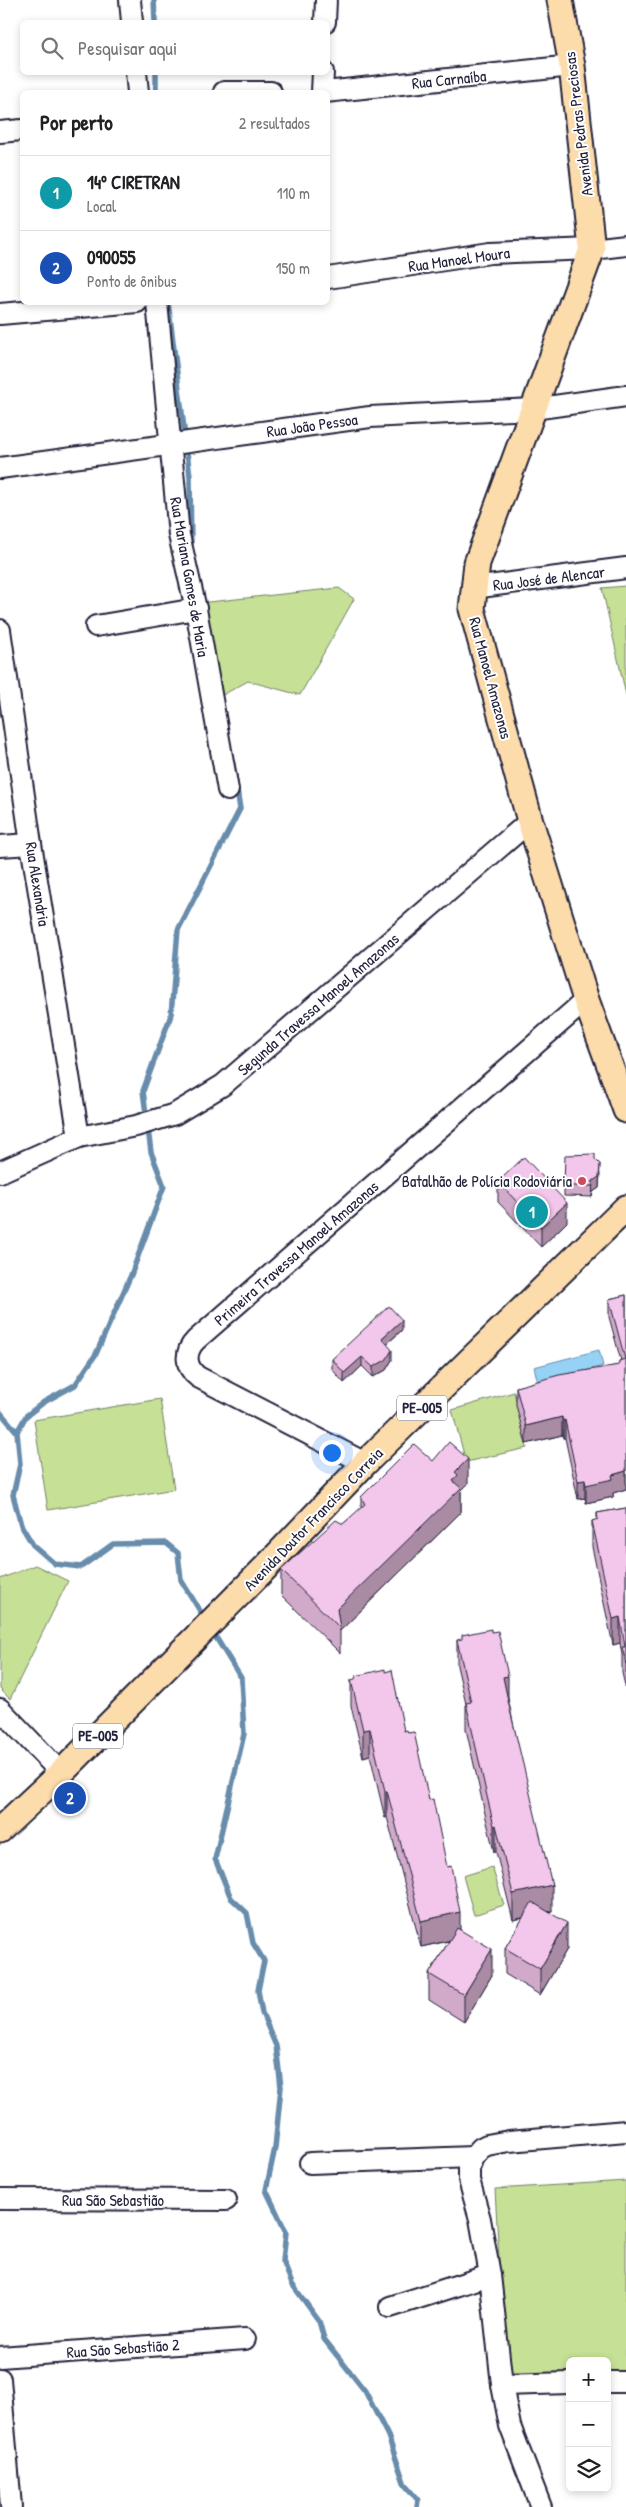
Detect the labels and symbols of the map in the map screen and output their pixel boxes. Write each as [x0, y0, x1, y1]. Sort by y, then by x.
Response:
street label: Avenida Pedras Preciosas [558, 51, 598, 197]
street label: Rua Carnaíba [411, 64, 487, 94]
street label: Rua Manoel Moura [407, 241, 511, 277]
street label: Rua João Pessoa [265, 408, 359, 442]
street label: Rua Mariana Gomes de Maria [165, 495, 215, 659]
street label: Rua José de Alencar [492, 560, 606, 596]
street label: Rua Manoel Amazonas [464, 615, 518, 741]
street label: Rua Alexandria [20, 840, 56, 928]
street label: Segunda Travessa Manoel Amazonas [233, 928, 403, 1080]
place label: Batalhão de Polícia Rodoviária [402, 1170, 572, 1192]
street label: Primeira Travessa Manoel Amazonas [209, 1175, 383, 1331]
marker: Batalhão de Polícia Rodoviária [576, 1175, 588, 1187]
pin: 1 [516, 1193, 548, 1231]
road number: PE-005 [397, 1396, 447, 1420]
your location [319, 1440, 345, 1466]
street label: Avenida Doutor Francisco Correia [239, 1442, 387, 1596]
road number: PE-005 [73, 1724, 123, 1748]
pin: 2 [54, 1779, 86, 1817]
street label: Rua São Sebastião [62, 2189, 165, 2211]
street label: Rua São Sebastião 2 [66, 2333, 181, 2363]

